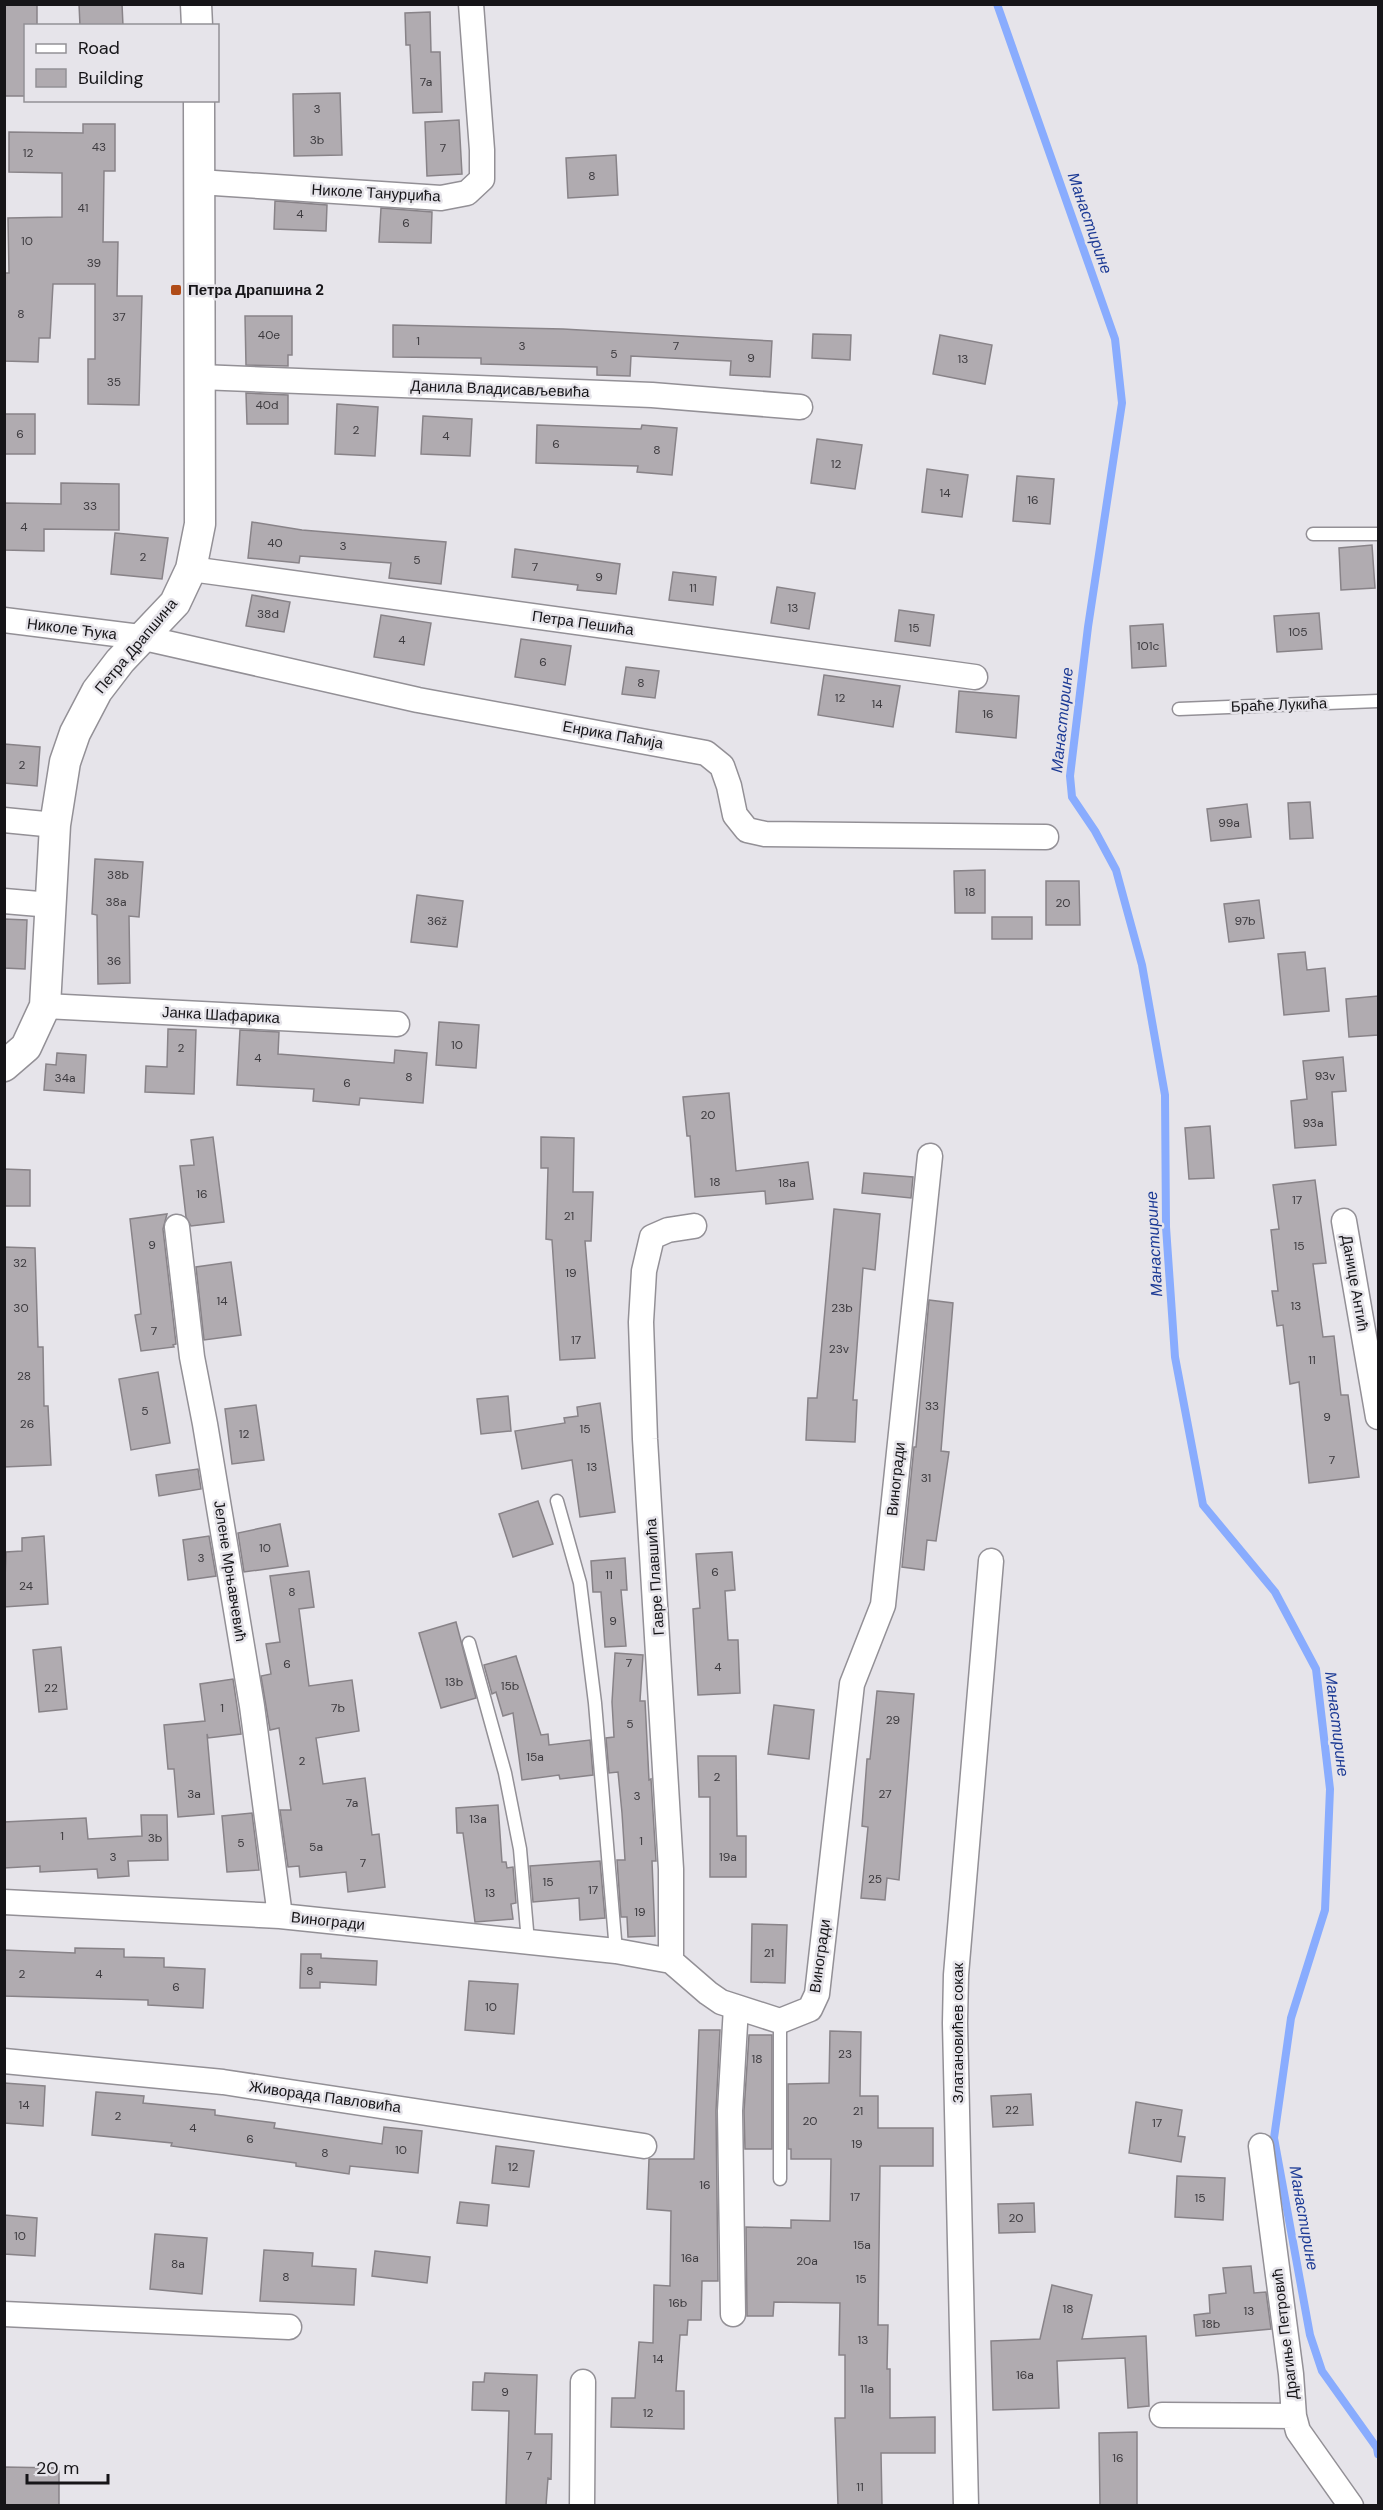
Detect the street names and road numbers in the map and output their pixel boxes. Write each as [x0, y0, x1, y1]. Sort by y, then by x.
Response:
street label: Николе Танурџића [311, 180, 442, 206]
street label: Данила Владисављевића [410, 376, 591, 402]
street label: Петра Драпшина [90, 594, 182, 698]
street label: Петра Пешића [531, 606, 636, 640]
street label: Николе Ћука [26, 614, 119, 645]
street label: Браће Лукића [1231, 693, 1328, 717]
street label: Енрика Паћија [561, 716, 665, 754]
street label: Јанка Шафарика [162, 1002, 281, 1028]
street label: Данице Антић [1337, 1233, 1373, 1333]
street label: Виногради [882, 1441, 910, 1517]
street label: Јелене Мрњавчевић [209, 1499, 251, 1643]
street label: Гавре Плавшића [641, 1517, 669, 1636]
street label: Виногради [290, 1907, 366, 1935]
street label: Виногради [805, 1918, 835, 1994]
street label: Златановићев сокак [948, 1962, 968, 2103]
street label: Живорада Павловића [248, 2076, 403, 2118]
street label: Драгиње Петровић [1267, 2267, 1303, 2401]

